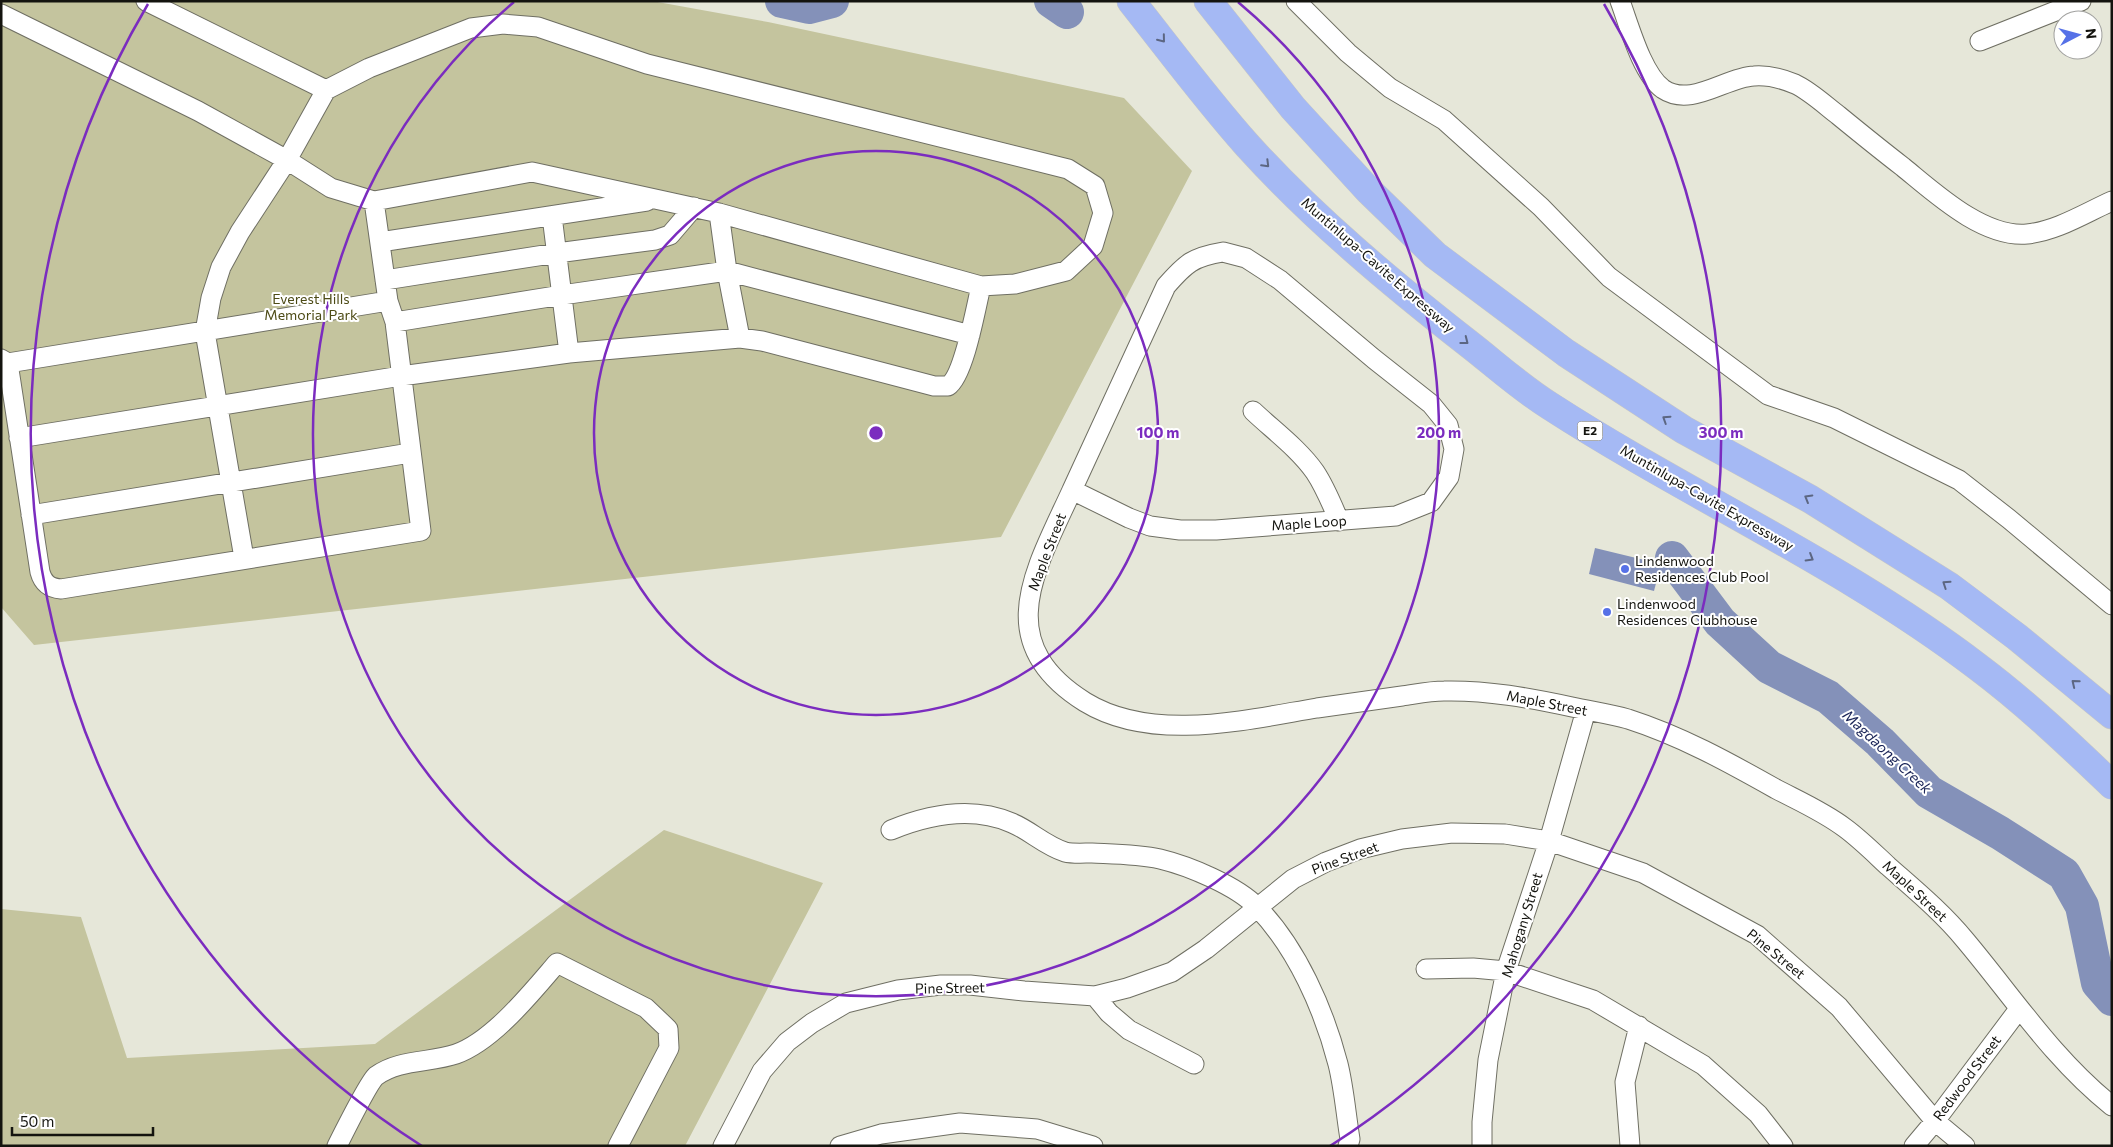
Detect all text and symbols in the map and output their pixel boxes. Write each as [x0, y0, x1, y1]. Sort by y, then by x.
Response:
north arrow [2053, 10, 2103, 60]
text: N [2082, 27, 2100, 40]
one-way arrow [1156, 33, 1164, 42]
one-way arrow [1260, 158, 1269, 167]
street label: Muntinlupa-Cavite Expressway [1298, 193, 1458, 336]
park label: Everest Hills Memorial Park [264, 290, 358, 323]
one-way arrow [1460, 336, 1469, 345]
one-way arrow [1663, 416, 1672, 425]
road number: E2 [1578, 422, 1602, 441]
text: 100 m [1137, 423, 1179, 441]
text: 200 m [1417, 423, 1461, 441]
text: 300 m [1699, 423, 1743, 441]
centre of rings [867, 424, 885, 442]
street label: Muntinlupa-Cavite Expressway [1617, 441, 1797, 554]
one-way arrow [1805, 495, 1814, 505]
street label: Maple Street [1024, 510, 1069, 593]
street label: Maple Loop [1271, 511, 1347, 534]
one-way arrow [1804, 551, 1813, 561]
place label: Lindenwood Residences Club Pool [1635, 552, 1769, 585]
marker: Lindenwood Residences Club Pool [1619, 563, 1631, 575]
one-way arrow [1942, 581, 1952, 590]
place label: Lindenwood Residences Clubhouse [1617, 595, 1757, 628]
marker: Lindenwood Residences Clubhouse [1601, 606, 1613, 618]
one-way arrow [2072, 681, 2081, 689]
street label: Maple Street [1505, 686, 1589, 719]
water label: Magdaong Creek [1839, 705, 1937, 798]
street label: Pine Street [1309, 837, 1381, 877]
street label: Maple Street [1880, 856, 1951, 925]
street label: Mahogany Street [1497, 870, 1546, 980]
street label: Pine Street [1744, 925, 1809, 982]
street label: Pine Street [915, 978, 985, 997]
street label: Redwood Street [1929, 1031, 2004, 1124]
scale bar [12, 1104, 154, 1136]
text: 50 m [20, 1112, 54, 1130]

